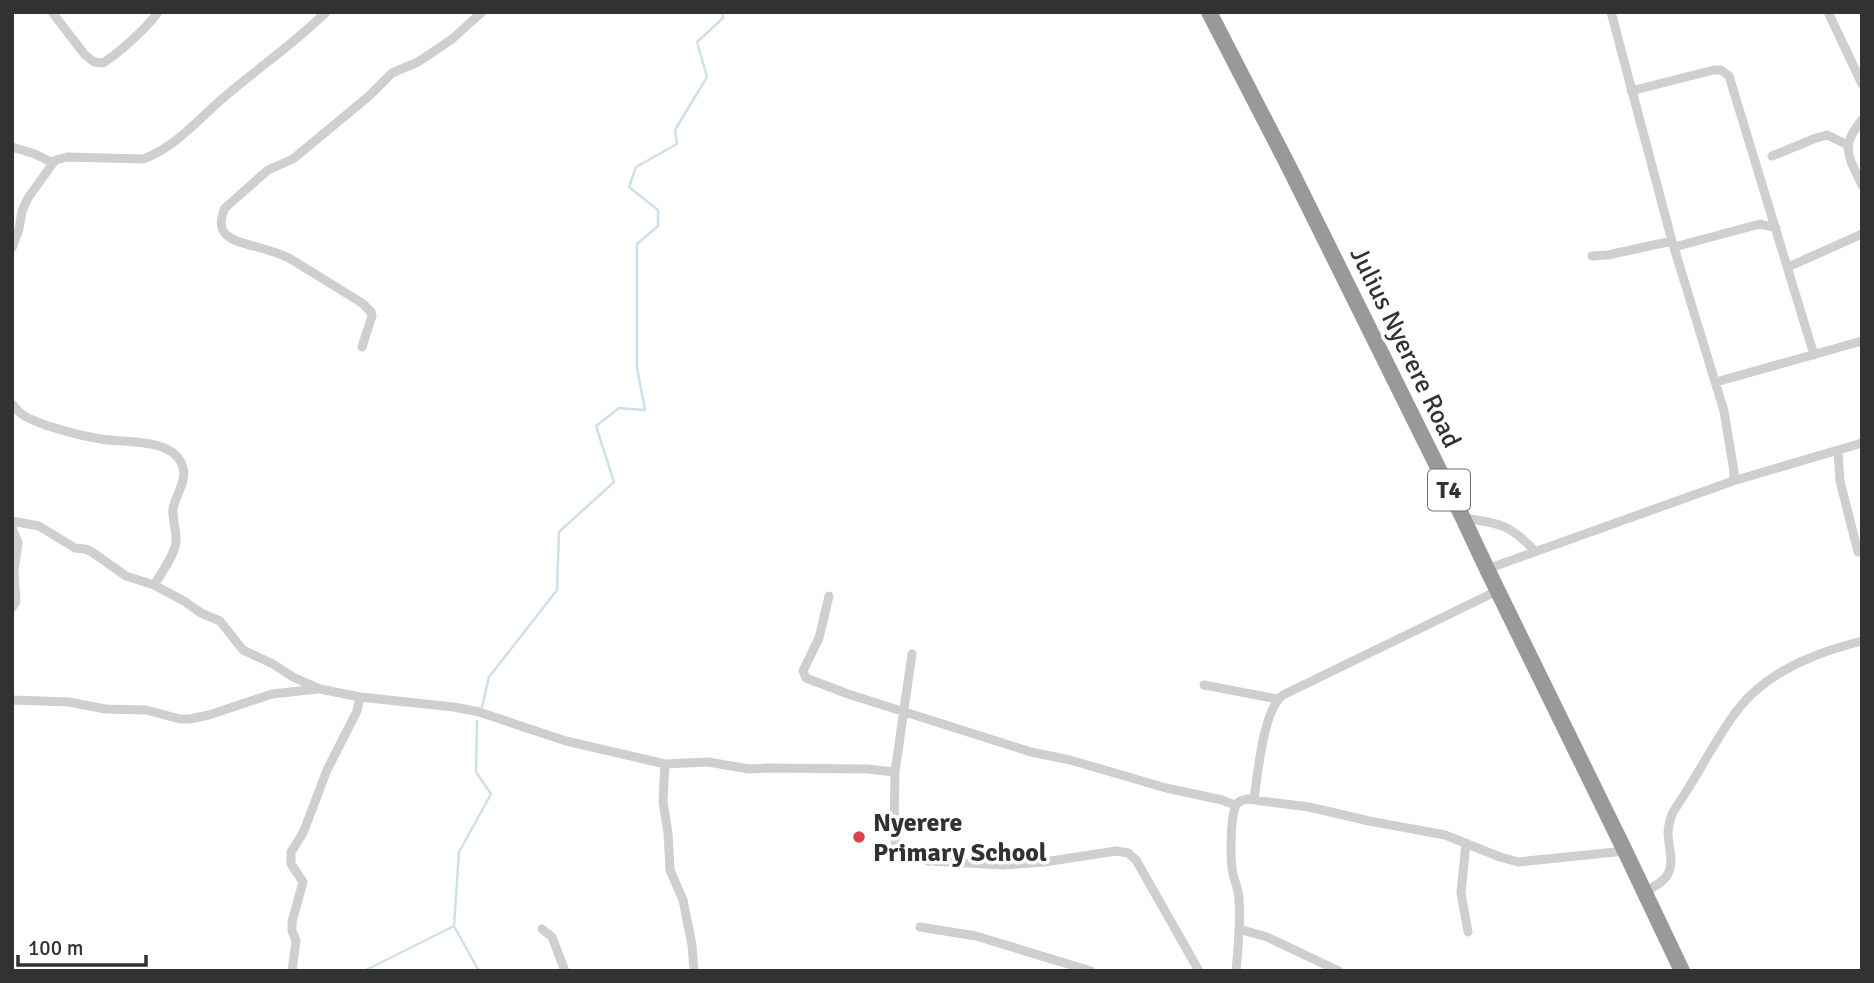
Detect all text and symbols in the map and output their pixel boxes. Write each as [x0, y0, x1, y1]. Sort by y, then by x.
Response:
street label: Julius Nyerere Road [1343, 242, 1468, 453]
road number: T4 [1428, 470, 1470, 510]
place label: Nyerere Primary School [873, 807, 1047, 869]
marker: Nyerere Primary School [851, 829, 867, 845]
scale bar [18, 923, 145, 967]
text: 100 m [28, 935, 83, 961]

